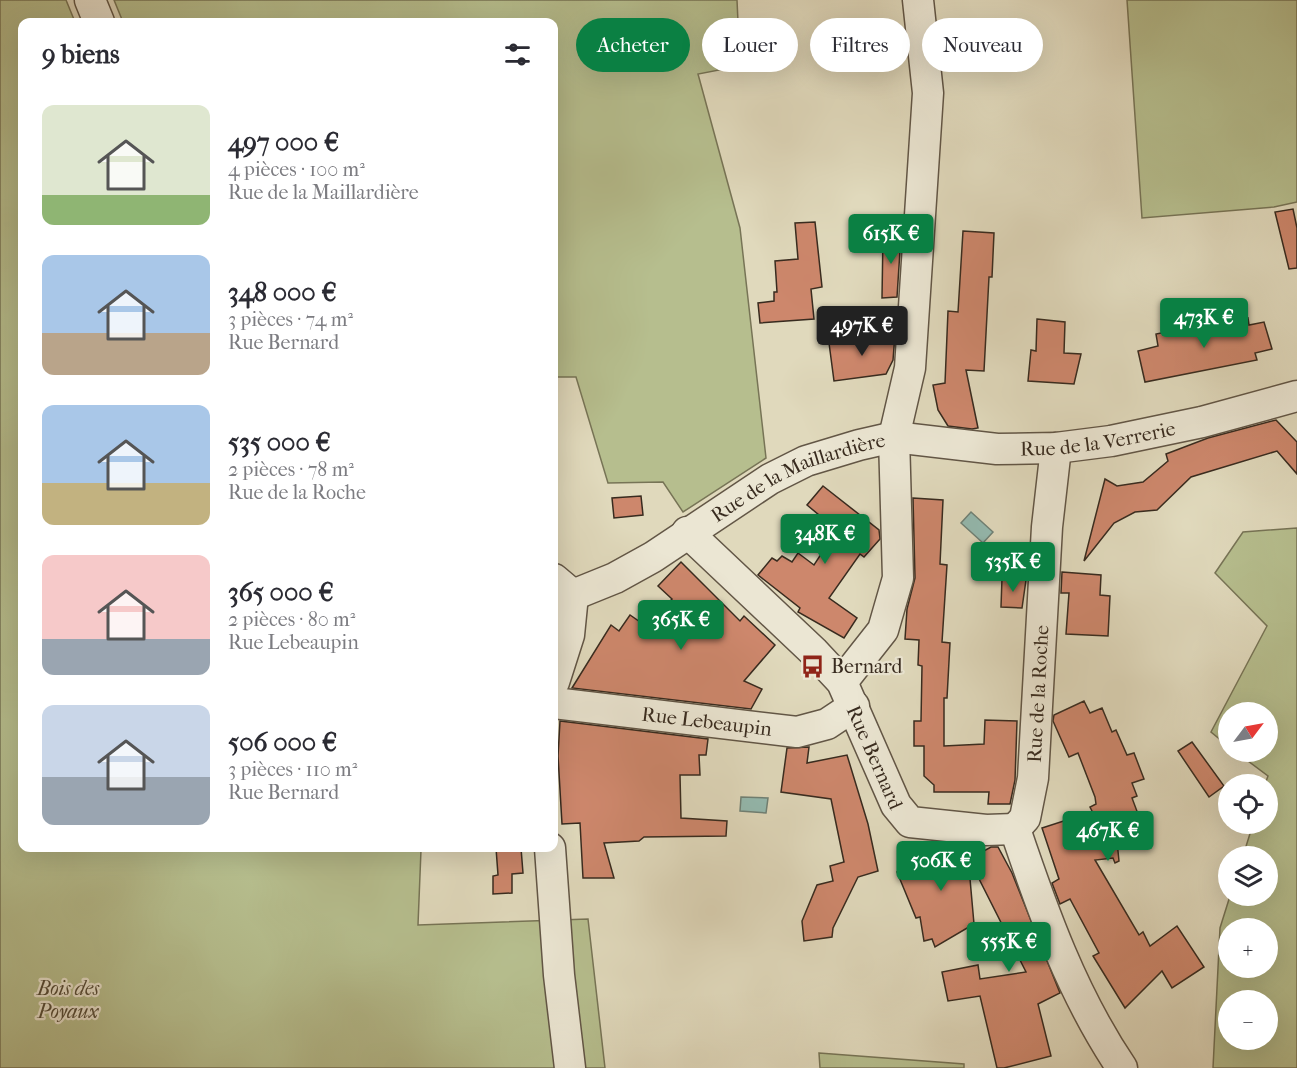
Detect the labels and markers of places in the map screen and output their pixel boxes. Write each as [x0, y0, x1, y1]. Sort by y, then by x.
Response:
pin: 615K € [842, 214, 940, 265]
pin: 473K € [1155, 298, 1253, 349]
pin: 497K € [813, 306, 911, 357]
pin: 348K € [776, 514, 874, 565]
pin: 535K € [964, 542, 1062, 593]
pin: 365K € [632, 600, 730, 651]
bus stop icon: Bernard [800, 653, 826, 679]
place label: Bernard [831, 655, 904, 678]
pin: 467K € [1059, 811, 1157, 862]
pin: 506K € [892, 841, 990, 892]
pin: 555K € [960, 922, 1058, 973]

